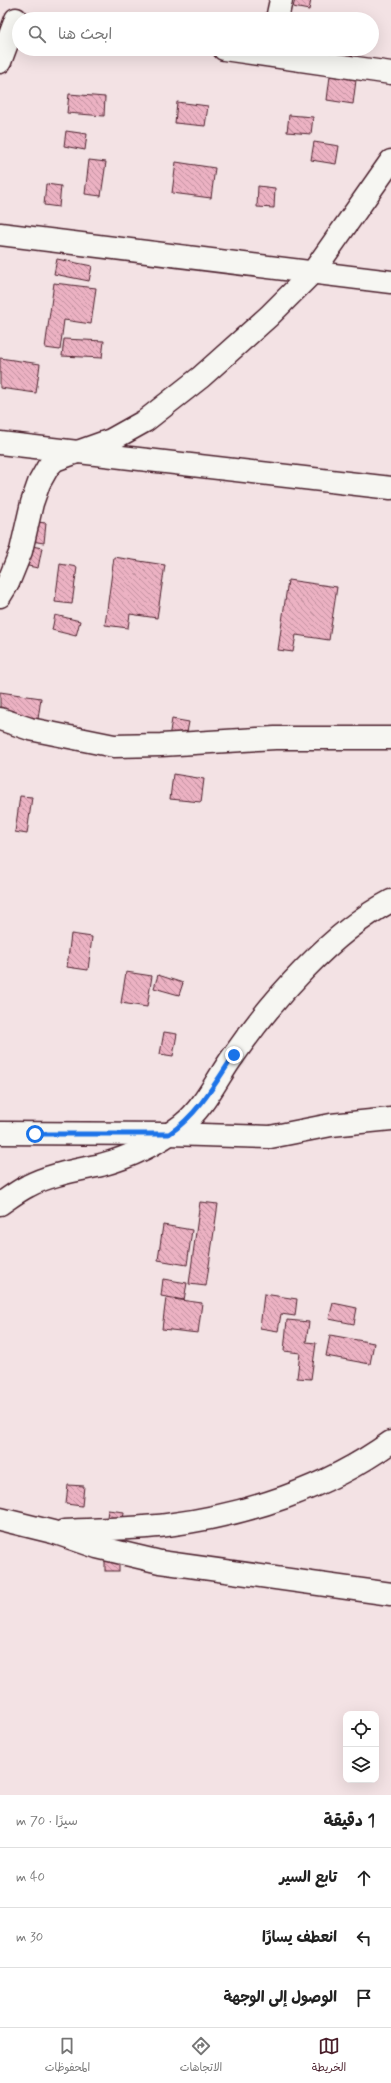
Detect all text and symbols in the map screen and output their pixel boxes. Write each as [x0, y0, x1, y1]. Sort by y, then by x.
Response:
search box [12, 12, 379, 56]
icon: search [26, 23, 48, 45]
text: ابحث هنا [58, 25, 112, 45]
route end [225, 1046, 243, 1064]
route start [26, 1125, 44, 1143]
map controls [343, 1711, 379, 1783]
button: locate [343, 1711, 379, 1747]
button: layers [343, 1747, 379, 1783]
text: 1 دقيقة [324, 1810, 375, 1832]
text: سيرًا · 70 m [16, 1813, 78, 1830]
icon: ahead [353, 1867, 375, 1889]
text: تابع السير [279, 1868, 337, 1888]
text: 40 m [16, 1869, 45, 1886]
icon: left [353, 1927, 375, 1949]
text: انعطف يسارًا [262, 1928, 337, 1948]
text: 30 m [16, 1929, 43, 1946]
icon: arrive [353, 1987, 375, 2009]
text: الوصول إلى الوجهة [223, 1988, 337, 2008]
tab: المحفوظات [45, 2035, 90, 2077]
tab: الاتجاهات [180, 2035, 222, 2077]
tab: الخريطة [312, 2035, 346, 2077]

